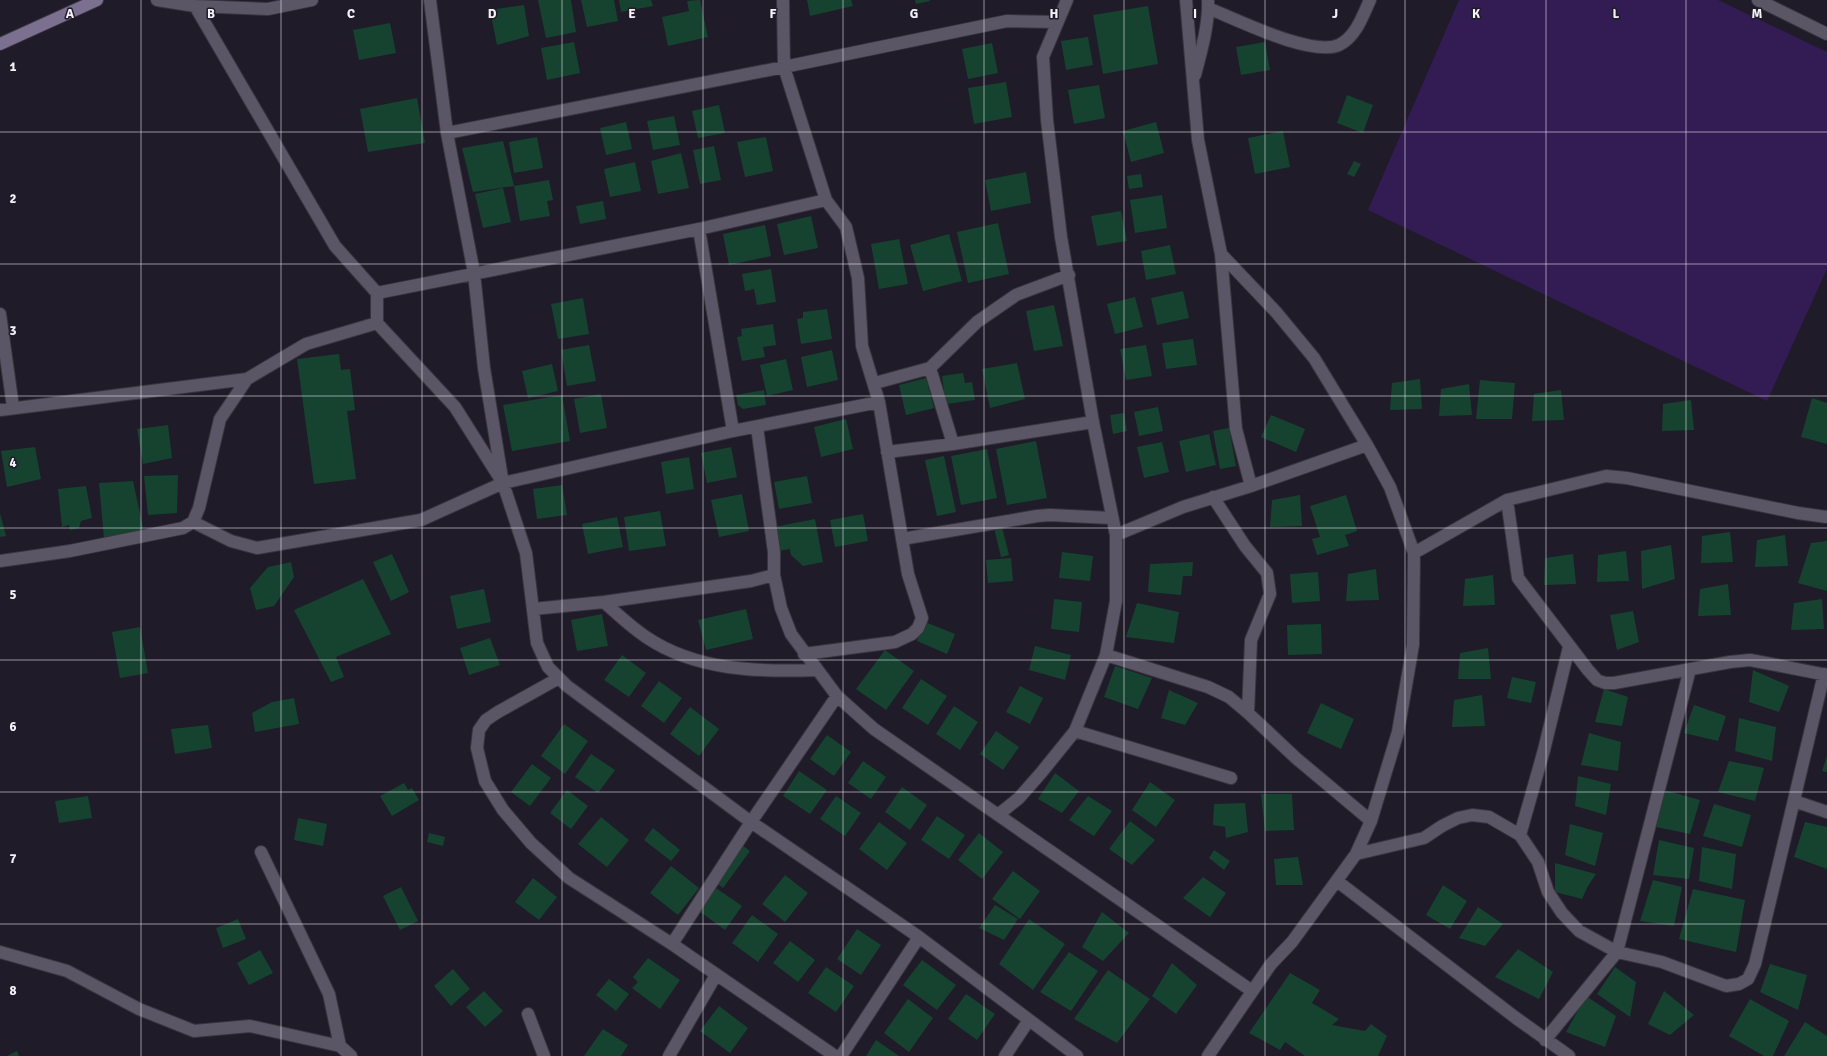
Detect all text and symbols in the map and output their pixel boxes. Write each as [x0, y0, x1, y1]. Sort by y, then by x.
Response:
text: A [66, 6, 75, 22]
text: B [207, 6, 215, 22]
text: C [347, 6, 355, 22]
text: D [488, 6, 497, 22]
text: E [628, 6, 636, 22]
text: F [770, 6, 777, 22]
text: G [910, 6, 918, 22]
text: H [1050, 6, 1058, 22]
text: I [1193, 6, 1197, 22]
text: J [1332, 6, 1338, 22]
text: K [1472, 6, 1480, 22]
text: L [1613, 6, 1620, 22]
text: M [1752, 6, 1763, 22]
text: 1 [9, 59, 17, 75]
text: 2 [9, 191, 17, 207]
text: 3 [9, 323, 17, 339]
text: 4 [9, 455, 17, 471]
text: 5 [9, 587, 17, 603]
text: 6 [9, 719, 17, 735]
text: 7 [9, 851, 17, 867]
text: 8 [9, 983, 17, 999]

